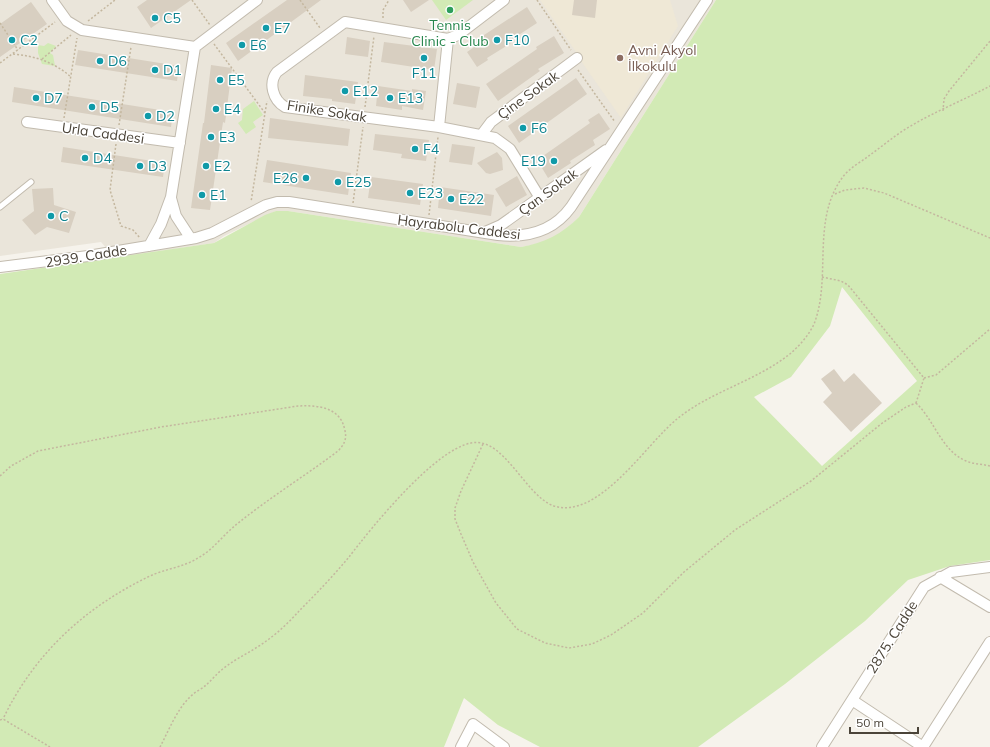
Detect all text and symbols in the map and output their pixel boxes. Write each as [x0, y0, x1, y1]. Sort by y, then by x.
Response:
marker: Tennis Clinic - Club [445, 5, 455, 15]
place label: C5 [163, 9, 181, 27]
marker: C5 [150, 13, 160, 23]
place label: Tennis Clinic - Club [411, 16, 489, 50]
place label: E7 [274, 19, 291, 37]
marker: E7 [261, 23, 271, 33]
place label: C2 [20, 31, 38, 49]
place label: F10 [505, 31, 530, 49]
marker: C2 [7, 35, 17, 45]
marker: F10 [492, 35, 502, 45]
place label: E6 [250, 36, 267, 54]
marker: E6 [237, 40, 247, 50]
place label: Avni Akyol İlkokulu [628, 41, 696, 75]
place label: D6 [108, 52, 127, 70]
marker: F11 [419, 53, 429, 63]
marker: Avni Akyol İlkokulu [615, 53, 625, 63]
marker: D6 [95, 56, 105, 66]
place label: D1 [163, 61, 182, 79]
place label: F11 [412, 64, 436, 82]
marker: D1 [150, 65, 160, 75]
street label: Çine Sokak [494, 66, 563, 123]
place label: E5 [228, 71, 245, 89]
marker: E5 [215, 75, 225, 85]
place label: E12 [353, 82, 378, 100]
marker: E12 [340, 86, 350, 96]
place label: D7 [44, 89, 63, 107]
place label: E13 [398, 89, 423, 107]
marker: D7 [31, 93, 41, 103]
marker: E13 [385, 93, 395, 103]
street label: Finike Sokak [286, 96, 369, 126]
place label: D5 [100, 98, 119, 116]
place label: E4 [224, 100, 241, 118]
marker: D5 [87, 102, 97, 112]
marker: E4 [211, 104, 221, 114]
place label: D2 [156, 107, 175, 125]
marker: D2 [143, 111, 153, 121]
street label: Urla Caddesi [61, 118, 145, 148]
place label: F6 [531, 119, 547, 137]
marker: F6 [518, 123, 528, 133]
place label: E3 [219, 128, 236, 146]
marker: E3 [206, 132, 216, 142]
place label: F4 [423, 140, 440, 158]
marker: F4 [410, 144, 420, 154]
place label: D4 [93, 149, 112, 167]
place label: E19 [521, 152, 546, 170]
marker: D4 [80, 153, 90, 163]
marker: E19 [549, 156, 559, 166]
place label: D3 [148, 157, 167, 175]
place label: E2 [214, 157, 231, 175]
marker: D3 [135, 161, 145, 171]
marker: E2 [201, 161, 211, 171]
street label: Çan Sokak [515, 164, 582, 220]
place label: E26 [273, 169, 298, 187]
marker: E26 [301, 173, 311, 183]
place label: E25 [346, 173, 371, 191]
marker: E25 [333, 177, 343, 187]
place label: E23 [418, 184, 443, 202]
place label: E1 [210, 186, 227, 204]
marker: E23 [405, 188, 415, 198]
marker: E1 [197, 190, 207, 200]
place label: E22 [459, 190, 484, 208]
marker: E22 [446, 194, 456, 204]
place label: C [59, 207, 69, 225]
marker: C [46, 211, 56, 221]
street label: Hayrabolu Caddesi [396, 211, 522, 243]
street label: 2939. Cadde [44, 241, 128, 271]
street label: 2875. Cadde [862, 597, 922, 677]
scale bar [850, 709, 918, 735]
text: 50 m [856, 715, 884, 730]

